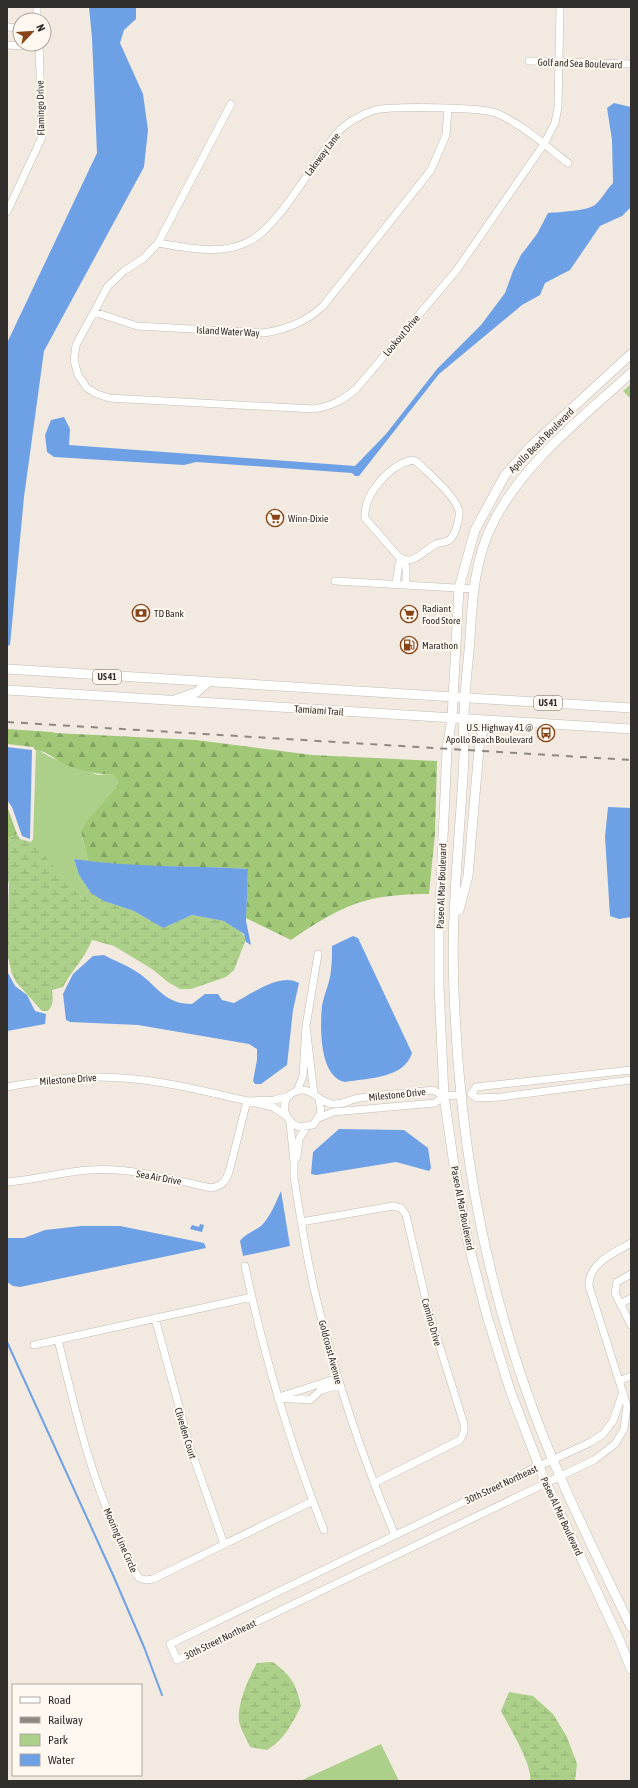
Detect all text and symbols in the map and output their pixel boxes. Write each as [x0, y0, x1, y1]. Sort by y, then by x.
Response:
north arrow [12, 12, 52, 52]
text: N [34, 22, 48, 33]
street label: Golf and Sea Boulevard [537, 57, 623, 70]
street label: Flamingo Drive [35, 80, 46, 136]
street label: Lakeway Lane [303, 130, 342, 178]
street label: Lookout Drive [381, 312, 422, 358]
street label: Island Water Way [196, 324, 260, 339]
street label: Apollo Beach Boulevard [507, 405, 576, 475]
supermarket icon: Winn-Dixie [265, 508, 285, 528]
place label: Winn-Dixie [288, 513, 329, 524]
bank icon: TD Bank [131, 603, 151, 623]
place label: Radiant Food Store [422, 603, 461, 626]
supermarket icon: Radiant Food Store [399, 604, 419, 624]
place label: TD Bank [154, 608, 185, 619]
fuel station icon: Marathon [399, 635, 419, 655]
place label: Marathon [422, 640, 458, 651]
road number: US 41 [93, 670, 121, 684]
road number: US 41 [534, 696, 562, 710]
street label: Tamiami Trail [294, 703, 344, 718]
place label: U.S. Highway 41 @ Apollo Beach Boulevard [446, 722, 533, 745]
bus stop icon: U.S. Highway 41 @ Apollo Beach Boulevard [536, 723, 556, 743]
street label: Paseo Al Mar Boulevard [435, 843, 448, 929]
street label: Milestone Drive [39, 1072, 97, 1087]
street label: Milestone Drive [368, 1086, 427, 1103]
street label: Paseo Al Mar Boulevard [449, 1165, 476, 1251]
street label: Sea Air Drive [135, 1168, 183, 1187]
street label: Camino Drive [419, 1297, 444, 1348]
street label: Goldcoast Avenue [317, 1319, 344, 1386]
street label: Cliveden Court [172, 1406, 199, 1460]
street label: 30th Street Northeast [463, 1463, 539, 1506]
street label: Paseo Al Mar Boulevard [538, 1475, 585, 1558]
street label: Mooring Line Circle [101, 1506, 140, 1575]
street label: 30th Street Northeast [182, 1617, 258, 1662]
legend [12, 1684, 142, 1776]
text: Road [48, 1693, 71, 1707]
text: Railway [48, 1713, 83, 1727]
text: Park [48, 1733, 69, 1747]
text: Water [48, 1753, 75, 1767]

